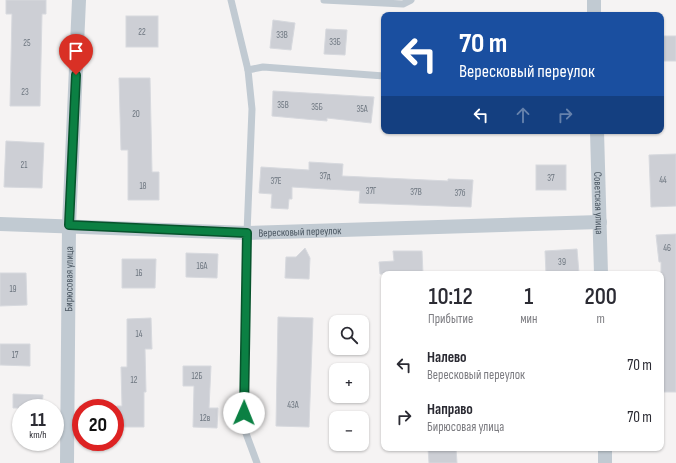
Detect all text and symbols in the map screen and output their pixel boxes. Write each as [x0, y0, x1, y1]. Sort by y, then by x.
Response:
house number: 22 [138, 27, 146, 38]
text: 70 m [459, 27, 507, 60]
icon: left [393, 28, 445, 80]
house number: 33В [276, 30, 288, 41]
pin [59, 34, 93, 75]
house number: 33Б [329, 37, 341, 48]
house number: 25 [23, 38, 31, 49]
icon: arrive [65, 40, 87, 62]
text: Вересковый переулок [459, 61, 595, 82]
house number: 23 [21, 87, 29, 98]
house number: 35В [277, 100, 289, 111]
house number: 35Б [311, 102, 323, 113]
house number: 35А [356, 104, 368, 115]
icon: left [470, 104, 492, 126]
icon: ahead [512, 104, 534, 126]
icon: right [554, 104, 576, 126]
house number: 20 [132, 109, 140, 120]
house number: 21 [21, 160, 28, 171]
house number: 37д [319, 171, 331, 182]
street label: Советская улица [592, 171, 606, 235]
house number: 37 [547, 173, 555, 184]
house number: 44 [659, 175, 667, 186]
house number: 37E [270, 176, 282, 187]
house number: 18 [139, 181, 147, 192]
house number: 37Г [366, 186, 377, 197]
house number: 37В [410, 187, 422, 198]
house number: 37б [454, 188, 466, 199]
street label: Вересковый переулок [258, 224, 342, 239]
house number: 46 [663, 243, 671, 254]
street label: Бирюсовая улица [62, 246, 75, 312]
house number: 39 [558, 257, 566, 268]
house number: 16А [197, 261, 208, 272]
house number: 16 [135, 268, 143, 279]
text: 10:12 [428, 282, 473, 311]
text: 1 [524, 282, 533, 311]
text: 200 [584, 282, 617, 311]
house number: 19 [9, 284, 17, 295]
text: Прибытие [428, 311, 473, 327]
text: мин [520, 311, 537, 327]
text: m [597, 311, 605, 327]
map controls [329, 315, 369, 451]
button: search [329, 315, 369, 355]
house number: 14 [136, 329, 143, 340]
text: Налево [427, 348, 467, 367]
house number: 17 [12, 350, 19, 361]
icon: left [393, 354, 415, 376]
text: 70 m [627, 356, 652, 375]
button: + [329, 363, 369, 403]
text: Вересковый переулок [427, 367, 525, 383]
house number: 12Б [192, 371, 202, 382]
house number: 12 [131, 375, 138, 386]
position arrow [223, 392, 265, 434]
speed limit sign: 20 [72, 399, 124, 451]
house number: 43А [287, 400, 299, 411]
text: Направо [427, 400, 473, 419]
icon: right [393, 406, 415, 428]
text: 11 [30, 408, 46, 432]
text: 70 m [627, 408, 652, 427]
button: − [329, 411, 369, 451]
house number: 12в [200, 413, 211, 424]
text: Бирюсовая улица [427, 419, 504, 435]
text: km/h [29, 429, 47, 441]

